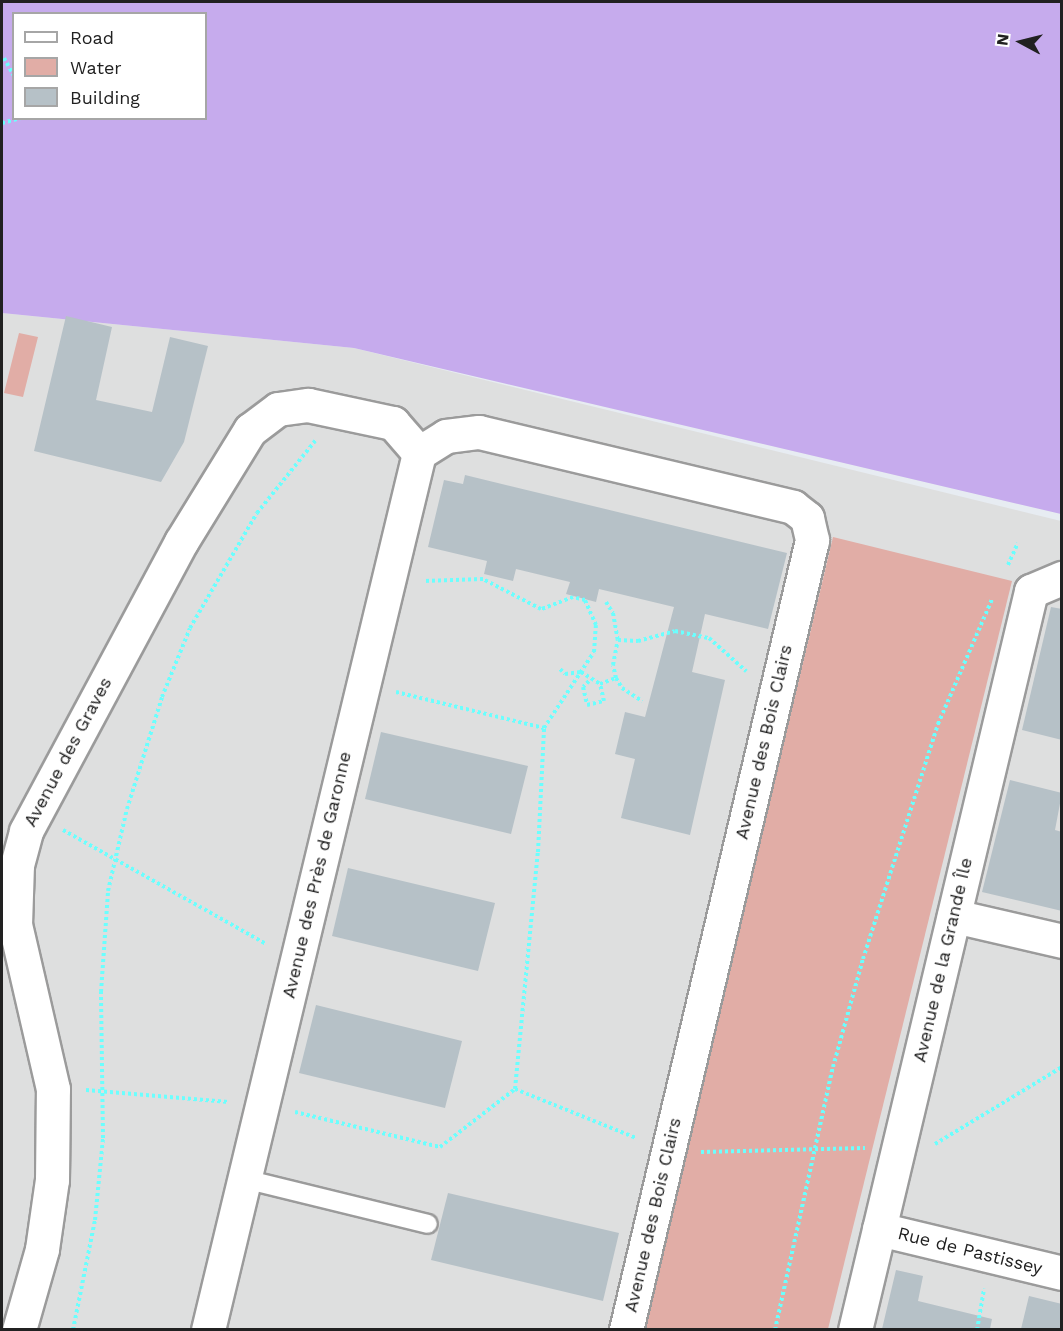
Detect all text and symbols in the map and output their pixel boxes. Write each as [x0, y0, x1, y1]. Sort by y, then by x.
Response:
legend [12, 12, 207, 120]
north arrow [991, 12, 1051, 72]
text: Road [70, 27, 114, 48]
text: N [992, 33, 1013, 47]
text: Water [70, 57, 122, 78]
text: Building [70, 87, 140, 108]
street label: Avenue des Bois Clairs [731, 642, 797, 842]
street label: Avenue des Graves [19, 673, 117, 831]
street label: Avenue des Près de Garonne [278, 749, 356, 1001]
street label: Avenue de la Grande Île [909, 855, 977, 1065]
street label: Avenue des Bois Clairs [620, 1115, 686, 1315]
street label: Rue de Pastissey [895, 1223, 1045, 1279]

